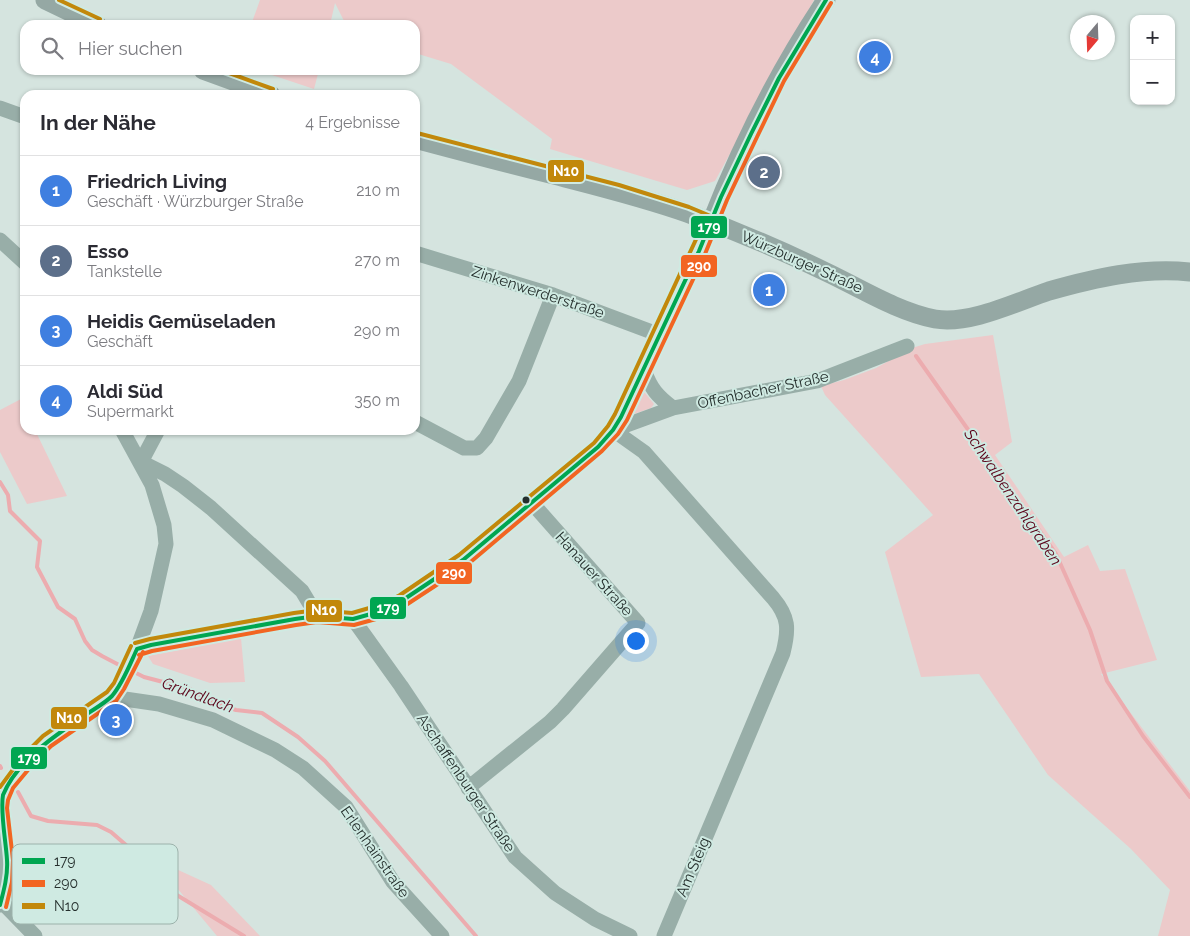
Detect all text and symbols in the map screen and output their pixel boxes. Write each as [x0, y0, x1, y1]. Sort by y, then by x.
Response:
north arrow [1070, 15, 1115, 60]
map controls [1130, 15, 1175, 105]
button: + [1130, 15, 1175, 60]
search box [20, 20, 420, 75]
icon: search [38, 34, 66, 62]
text: Hier suchen [78, 37, 183, 59]
pin: 4 [859, 38, 891, 76]
button: − [1130, 60, 1175, 105]
text: In der Nähe [40, 110, 156, 135]
text: 4 Ergebnisse [305, 113, 400, 132]
pin: 2 [748, 153, 780, 191]
line badge: N10 [547, 159, 585, 183]
text: N10 [553, 163, 579, 179]
text: Friedrich Living [87, 170, 227, 192]
text: 1 [52, 181, 60, 200]
text: 210 m [356, 181, 400, 200]
text: Geschäft · Würzburger Straße [87, 192, 304, 211]
line badge: 179 [690, 215, 728, 239]
text: 179 [697, 219, 721, 235]
street label: Würzburger Straße [738, 227, 866, 297]
text: Esso [87, 240, 129, 262]
text: 2 [51, 251, 61, 270]
text: 270 m [355, 251, 400, 270]
line badge: 290 [680, 254, 718, 278]
text: 290 [687, 258, 711, 274]
text: Tankstelle [87, 262, 162, 281]
street label: Zinkenwerderstraße [469, 262, 607, 322]
pin: 1 [753, 271, 785, 309]
text: Heidis Gemüseladen [87, 310, 276, 332]
text: 3 [52, 321, 60, 340]
text: 290 m [354, 321, 400, 340]
text: Geschäft [87, 332, 153, 351]
street label: Offenbacher Straße [696, 367, 830, 413]
text: Aldi Süd [87, 380, 163, 402]
text: 4 [51, 391, 61, 410]
text: 350 m [354, 391, 400, 410]
text: Supermarkt [87, 402, 174, 421]
water label: Schwalbenzahlgraben [960, 424, 1066, 569]
unlabelled marker [521, 495, 531, 505]
street label: Hanauer Straße [552, 528, 637, 620]
line badge: 290 [435, 561, 473, 585]
text: 290 [442, 565, 466, 581]
line badge: 179 [369, 596, 407, 620]
line badge: N10 [305, 599, 343, 623]
text: 179 [376, 600, 400, 616]
text: N10 [311, 602, 337, 618]
your location [623, 628, 649, 654]
water label: Gründlach [159, 673, 237, 717]
pin: 3 [100, 701, 132, 739]
line badge: N10 [50, 706, 88, 730]
text: N10 [56, 710, 82, 726]
street label: Aschaffenburger Straße [413, 710, 519, 856]
line badge: 179 [10, 746, 48, 770]
text: 179 [17, 750, 41, 766]
street label: Erlenhainstraße [337, 803, 413, 901]
street label: Am Steig [672, 835, 714, 899]
legend [12, 844, 178, 924]
text: 179 [54, 853, 76, 869]
text: 290 [54, 875, 78, 891]
text: N10 [54, 898, 79, 914]

